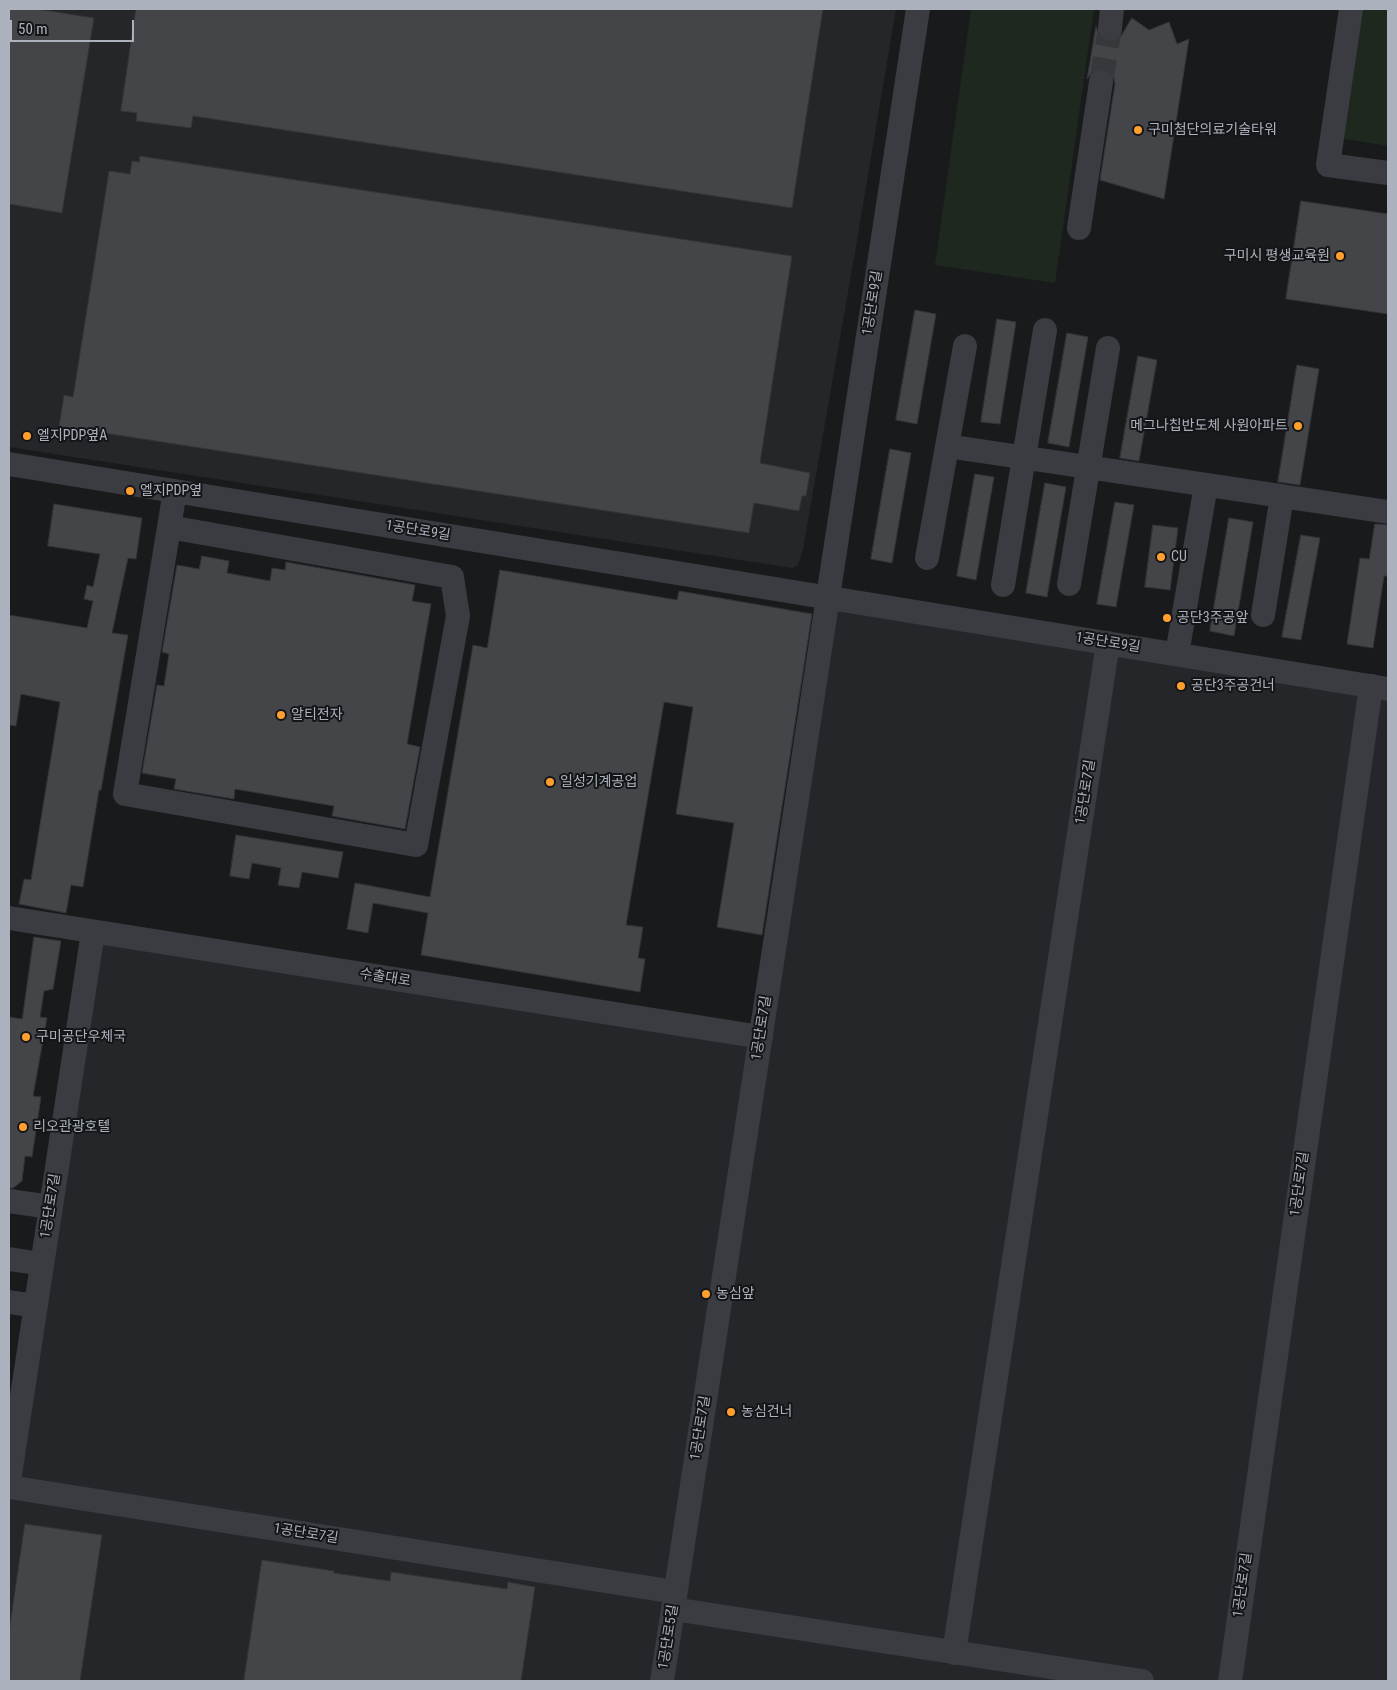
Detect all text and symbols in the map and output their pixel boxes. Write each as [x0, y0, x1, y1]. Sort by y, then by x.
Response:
scale bar [12, 10, 136, 42]
text: 50 m [18, 20, 48, 38]
place label: 구미첨단의료기술타워 [1148, 122, 1277, 138]
marker: 구미첨단의료기술타워 [1132, 124, 1144, 136]
place label: 구미시 평생교육원 [1224, 248, 1330, 264]
marker: 구미시 평생교육원 [1334, 250, 1346, 262]
street label: 1공단로9길 [860, 269, 886, 337]
place label: 메그나칩반도체 사원아파트 [1130, 418, 1288, 434]
marker: 메그나칩반도체 사원아파트 [1292, 420, 1304, 432]
place label: 엘지PDP옆A [37, 428, 107, 444]
marker: 엘지PDP옆A [21, 430, 33, 442]
place label: 엘지PDP옆 [140, 483, 202, 499]
marker: 엘지PDP옆 [124, 485, 136, 497]
street label: 1공단로9길 [384, 518, 452, 544]
place label: CU [1171, 549, 1187, 565]
marker: CU [1155, 551, 1167, 563]
place label: 공단3주공앞 [1177, 610, 1248, 626]
marker: 공단3주공앞 [1161, 612, 1173, 624]
street label: 1공단로9길 [1074, 630, 1142, 656]
place label: 공단3주공건너 [1191, 678, 1275, 694]
marker: 공단3주공건너 [1175, 680, 1187, 692]
place label: 알티전자 [291, 707, 343, 723]
marker: 알티전자 [275, 709, 287, 721]
street label: 1공단로7길 [1073, 758, 1099, 826]
place label: 일성기계공업 [560, 774, 637, 790]
marker: 일성기계공업 [544, 776, 556, 788]
street label: 수출대로 [358, 966, 412, 990]
street label: 1공단로7길 [749, 994, 775, 1062]
place label: 구미공단우체국 [36, 1029, 126, 1045]
marker: 구미공단우체국 [20, 1031, 32, 1043]
place label: 리오관광호텔 [33, 1119, 110, 1135]
marker: 리오관광호텔 [17, 1121, 29, 1133]
street label: 1공단로7길 [1287, 1150, 1313, 1218]
street label: 1공단로7길 [38, 1172, 64, 1240]
place label: 농심앞 [716, 1286, 755, 1302]
marker: 농심앞 [700, 1288, 712, 1300]
street label: 1공단로7길 [688, 1394, 714, 1462]
place label: 농심건너 [741, 1404, 793, 1420]
marker: 농심건너 [725, 1406, 737, 1418]
street label: 1공단로7길 [272, 1521, 340, 1547]
street label: 1공단로7길 [1230, 1551, 1256, 1619]
street label: 1공단로5길 [656, 1603, 682, 1671]

